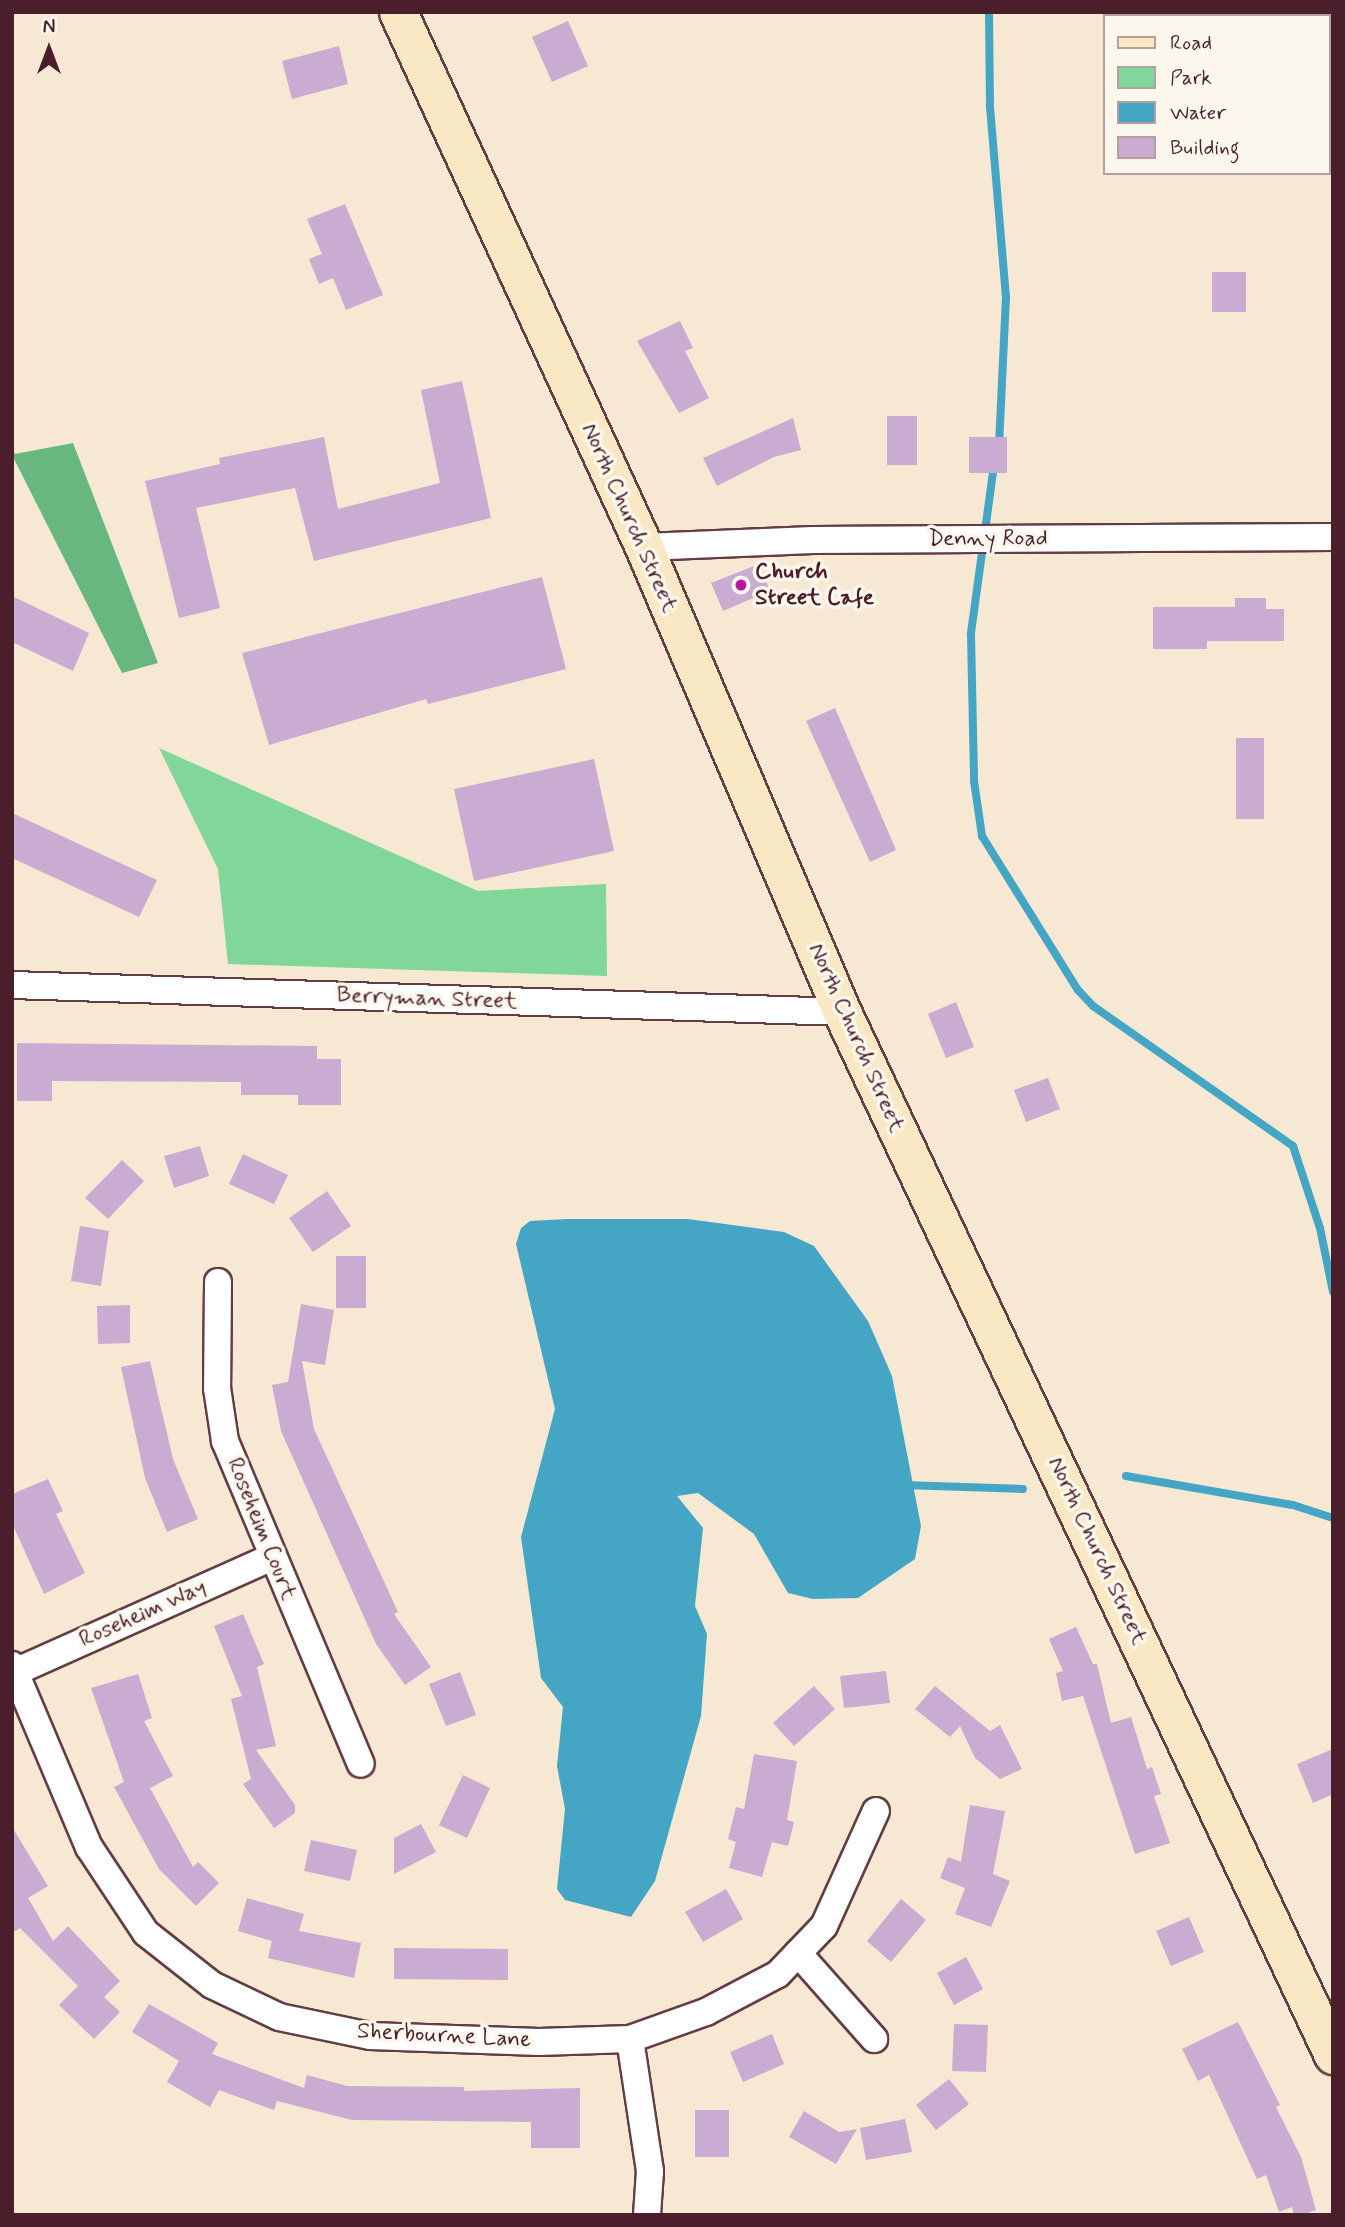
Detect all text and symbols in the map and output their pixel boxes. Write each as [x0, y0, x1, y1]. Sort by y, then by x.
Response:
north arrow [14, 14, 84, 84]
legend [1104, 14, 1331, 175]
text: N [43, 15, 55, 40]
text: Road [1170, 29, 1212, 57]
text: Park [1170, 64, 1212, 92]
text: Water [1170, 99, 1226, 127]
text: Building [1170, 134, 1240, 162]
street label: North Church Street [575, 419, 683, 617]
street label: Denny Road [928, 525, 1048, 553]
place label: Church Street Cafe [755, 558, 876, 612]
marker: Church Street Cafe [733, 577, 749, 593]
street label: North Church Street [802, 939, 910, 1137]
street label: Berryman Street [336, 982, 518, 1016]
street label: North Church Street [1041, 1453, 1153, 1649]
street label: Roseheim Court [220, 1454, 302, 1604]
street label: Roseheim Way [74, 1573, 212, 1655]
street label: Sherbourne Lane [356, 2018, 532, 2054]

